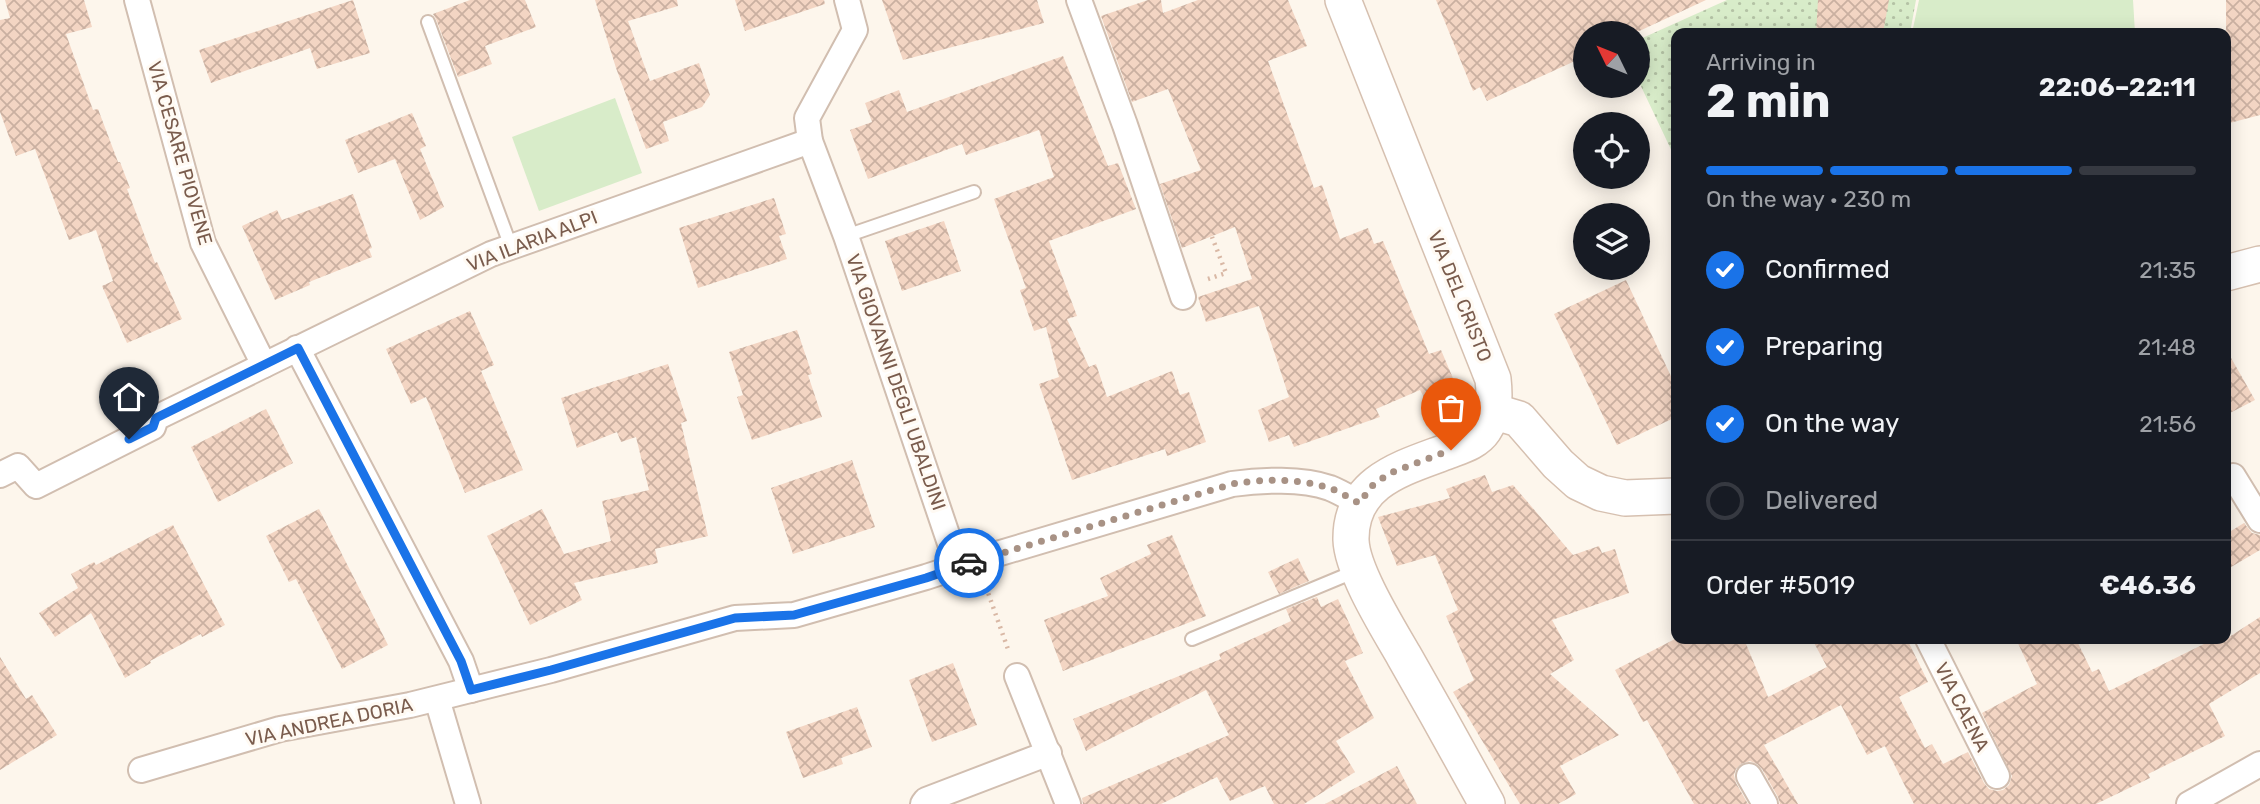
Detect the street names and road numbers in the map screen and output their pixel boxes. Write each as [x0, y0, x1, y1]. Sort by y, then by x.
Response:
street label: VIA CESARE PIOVENE [143, 58, 217, 248]
street label: VIA ILARIA ALPI [463, 206, 601, 276]
street label: VIA DEL CRISTO [1423, 227, 1497, 365]
street label: VIA GIOVANNI DEGLI UBALDINI [841, 251, 951, 513]
street label: VIA CAENA [1930, 658, 1994, 756]
street label: VIA ANDREA DORIA [243, 693, 415, 751]

